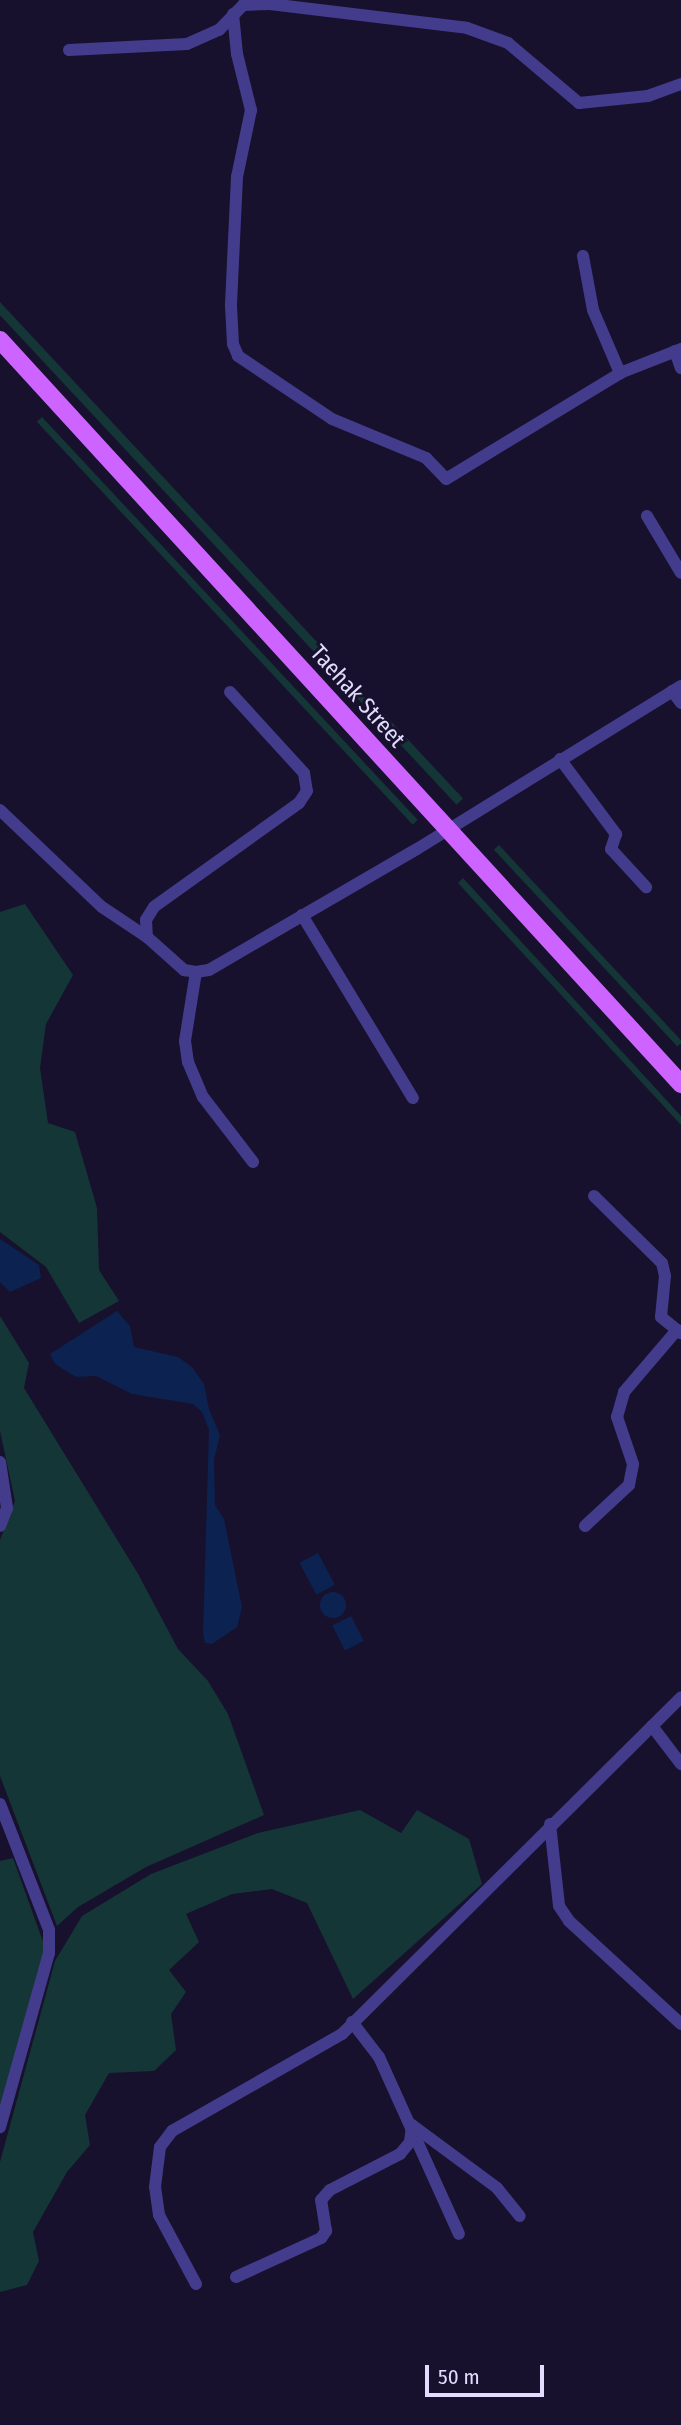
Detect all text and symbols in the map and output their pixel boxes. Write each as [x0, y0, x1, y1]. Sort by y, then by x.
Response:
street label: Taehak Street [305, 639, 411, 753]
scale bar [429, 2352, 548, 2396]
text: 50 m [438, 2364, 480, 2390]

